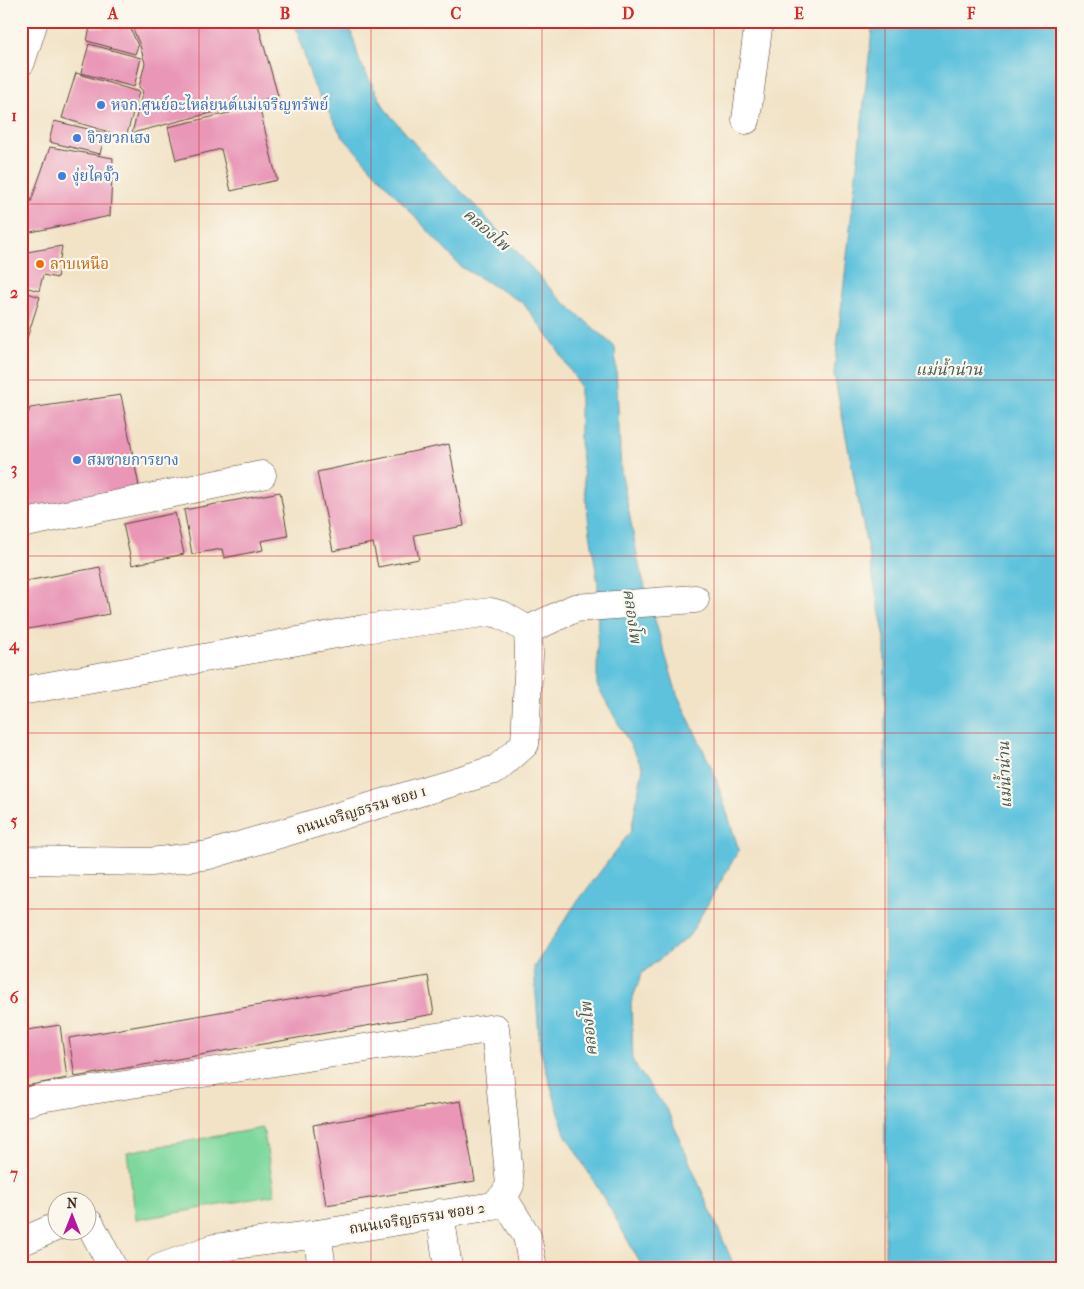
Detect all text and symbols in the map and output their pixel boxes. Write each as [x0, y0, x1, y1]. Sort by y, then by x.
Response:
text: A [107, 4, 119, 23]
text: B [280, 4, 290, 23]
text: C [451, 4, 462, 23]
text: D [622, 4, 634, 23]
text: E [794, 4, 804, 23]
text: F [966, 4, 976, 23]
place label: หจก.ศูนย์อะไหล่ยนต์แม่เจริญทรัพย์ [111, 94, 328, 115]
marker: หจก.ศูนย์อะไหล่ยนต์แม่เจริญทรัพย์ [95, 99, 107, 111]
text: 1 [11, 106, 17, 125]
place label: จิวยวกเฮง [87, 129, 151, 147]
marker: จิวยวกเฮง [71, 132, 83, 144]
place label: งุ่ยไคจั๊ว [72, 165, 119, 187]
marker: งุ่ยไคจั๊ว [56, 170, 68, 182]
water label: คลองโพ [460, 203, 516, 255]
place label: ลาบเหนือ [50, 255, 109, 273]
marker: ลาบเหนือ [34, 258, 46, 270]
text: 2 [10, 283, 18, 302]
water label: แม่น้ำน่าน [915, 358, 983, 379]
place label: สมชายการยาง [87, 451, 179, 469]
marker: สมชายการยาง [71, 454, 83, 466]
text: 3 [11, 459, 17, 479]
water label: คลองโพ [619, 587, 648, 646]
text: 4 [8, 635, 20, 655]
water label: แม่น้ำน่าน [992, 741, 1015, 809]
street label: ถนนเจริญธรรม ซอย 1 [294, 782, 428, 838]
text: 5 [11, 811, 18, 830]
text: 6 [10, 988, 19, 1007]
water label: คลองโพ [574, 999, 601, 1057]
text: 7 [9, 1164, 18, 1183]
north arrow [48, 1192, 98, 1242]
text: N [67, 1195, 78, 1212]
street label: ถนนเจริญธรรม ซอย 2 [348, 1198, 487, 1238]

